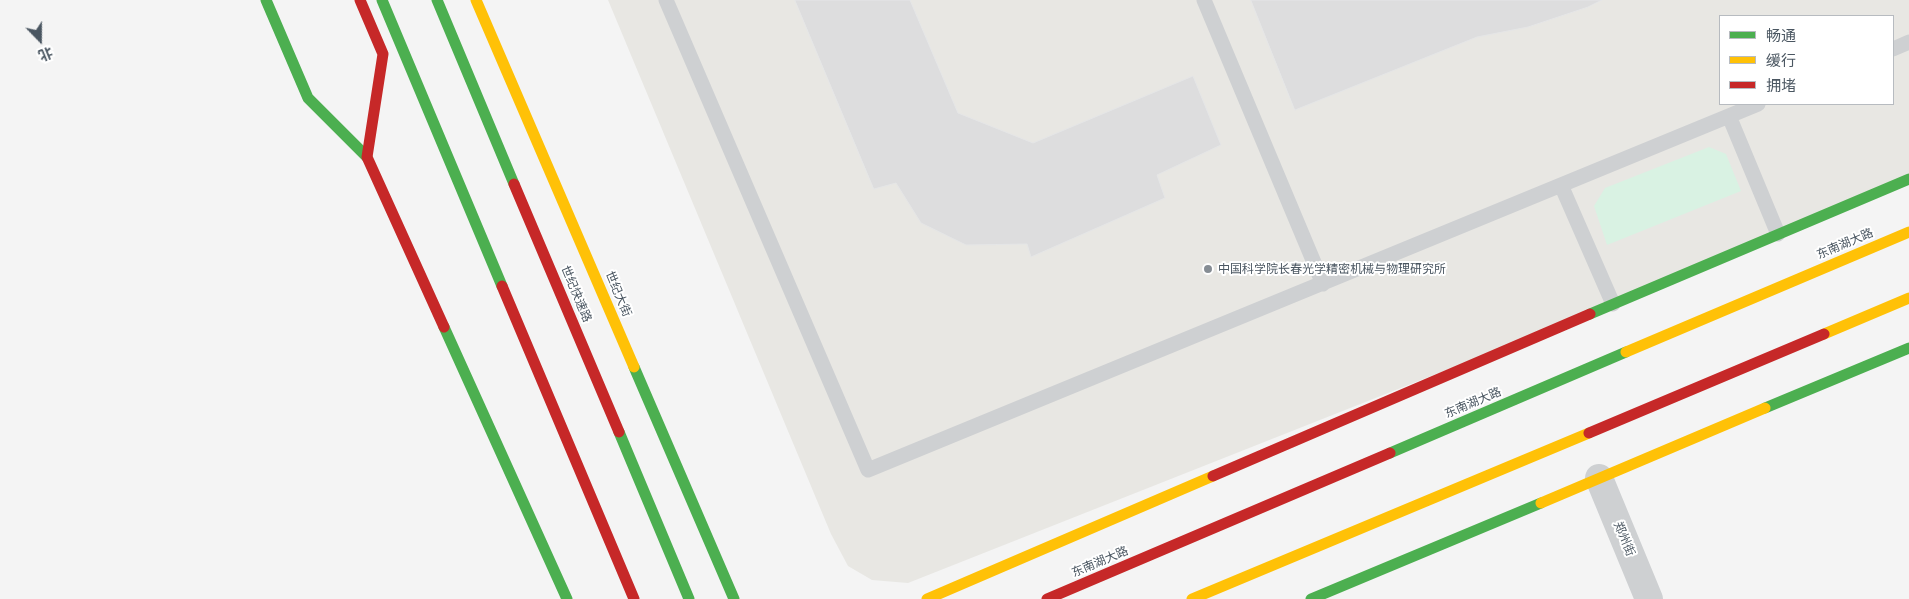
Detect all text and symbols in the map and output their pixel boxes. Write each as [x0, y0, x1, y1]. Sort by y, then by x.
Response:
north arrow [15, 15, 65, 65]
legend [1719, 15, 1894, 105]
text: 畅通 [1766, 27, 1796, 45]
text: 北 [36, 44, 55, 64]
text: 缓行 [1766, 52, 1796, 70]
text: 拥堵 [1766, 77, 1796, 95]
street label: 东南湖大路 [1815, 226, 1875, 262]
place label: 中国科学院长春光学精密机械与物理研究所 [1218, 262, 1446, 276]
marker: 中国科学院长春光学精密机械与物理研究所 [1202, 263, 1214, 275]
street label: 世纪快速路 [558, 264, 594, 324]
street label: 世纪大街 [602, 269, 634, 319]
street label: 东南湖大路 [1443, 385, 1503, 421]
street label: 郑州街 [1610, 520, 1638, 558]
street label: 东南湖大路 [1070, 544, 1130, 580]

